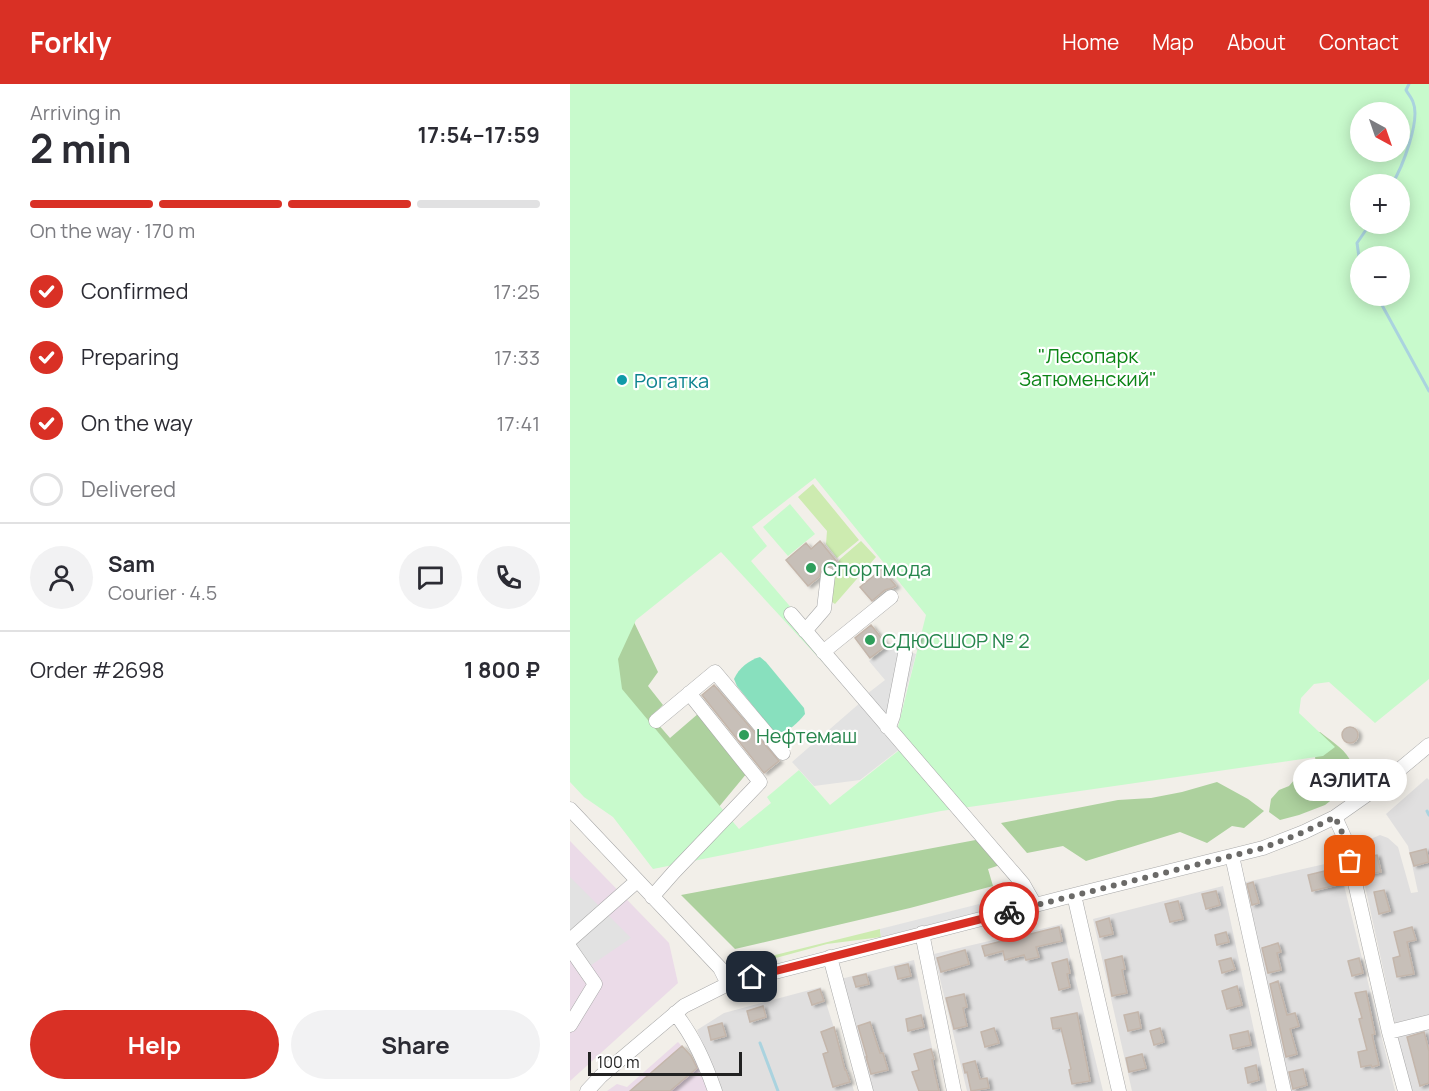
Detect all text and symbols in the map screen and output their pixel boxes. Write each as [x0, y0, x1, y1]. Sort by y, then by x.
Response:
text: Forkly [30, 23, 111, 61]
text: Home [1062, 28, 1119, 56]
text: Map [1152, 28, 1194, 56]
text: About [1227, 28, 1286, 56]
text: Contact [1319, 28, 1399, 56]
text: Arriving in [30, 99, 121, 126]
north arrow [1350, 102, 1410, 162]
map controls [1350, 102, 1410, 306]
text: 17:54–17:59 [418, 120, 540, 150]
text: 2 min [30, 121, 131, 175]
button: + [1350, 174, 1410, 234]
text: On the way · 170 m [30, 217, 195, 244]
button: − [1350, 246, 1410, 306]
icon: check [30, 275, 63, 308]
text: Confirmed [81, 276, 189, 306]
text: 17:25 [493, 278, 540, 305]
icon: check [30, 341, 63, 374]
text: Preparing [81, 342, 179, 372]
park label: "Лесопарк Затюменский" [1019, 342, 1157, 392]
text: 17:33 [494, 344, 540, 371]
place label: Рогатка [634, 367, 709, 394]
marker: Рогатка [615, 373, 629, 387]
icon: check [30, 407, 63, 440]
text: On the way [81, 408, 193, 438]
text: 17:41 [497, 410, 540, 437]
text: Delivered [81, 474, 176, 504]
button: person [30, 546, 93, 609]
button: chat [399, 546, 462, 609]
button: phone [477, 546, 540, 609]
text: Sam [108, 549, 155, 579]
place label: Спортмода [823, 555, 931, 582]
marker: Спортмода [804, 561, 818, 575]
text: Courier · 4.5 [108, 579, 217, 606]
place label: СДЮСШОР № 2 [882, 627, 1030, 654]
marker: СДЮСШОР № 2 [863, 633, 877, 647]
text: Order #2698 [30, 655, 165, 685]
text: 1 800 ₽ [464, 655, 540, 685]
place label: Нефтемаш [756, 722, 857, 749]
marker: Нефтемаш [737, 728, 751, 742]
callout: АЭЛИТА [1293, 759, 1407, 801]
text: АЭЛИТА [1309, 766, 1391, 793]
pin [1324, 835, 1375, 886]
icon: bag [1333, 844, 1366, 877]
courier [979, 882, 1039, 942]
icon: bike [993, 896, 1026, 929]
pin [726, 951, 777, 1002]
icon: home [735, 960, 768, 993]
button: Help [30, 1010, 279, 1079]
button: Share [291, 1010, 540, 1079]
scale bar [588, 1049, 742, 1076]
text: 100 m [597, 1051, 640, 1073]

